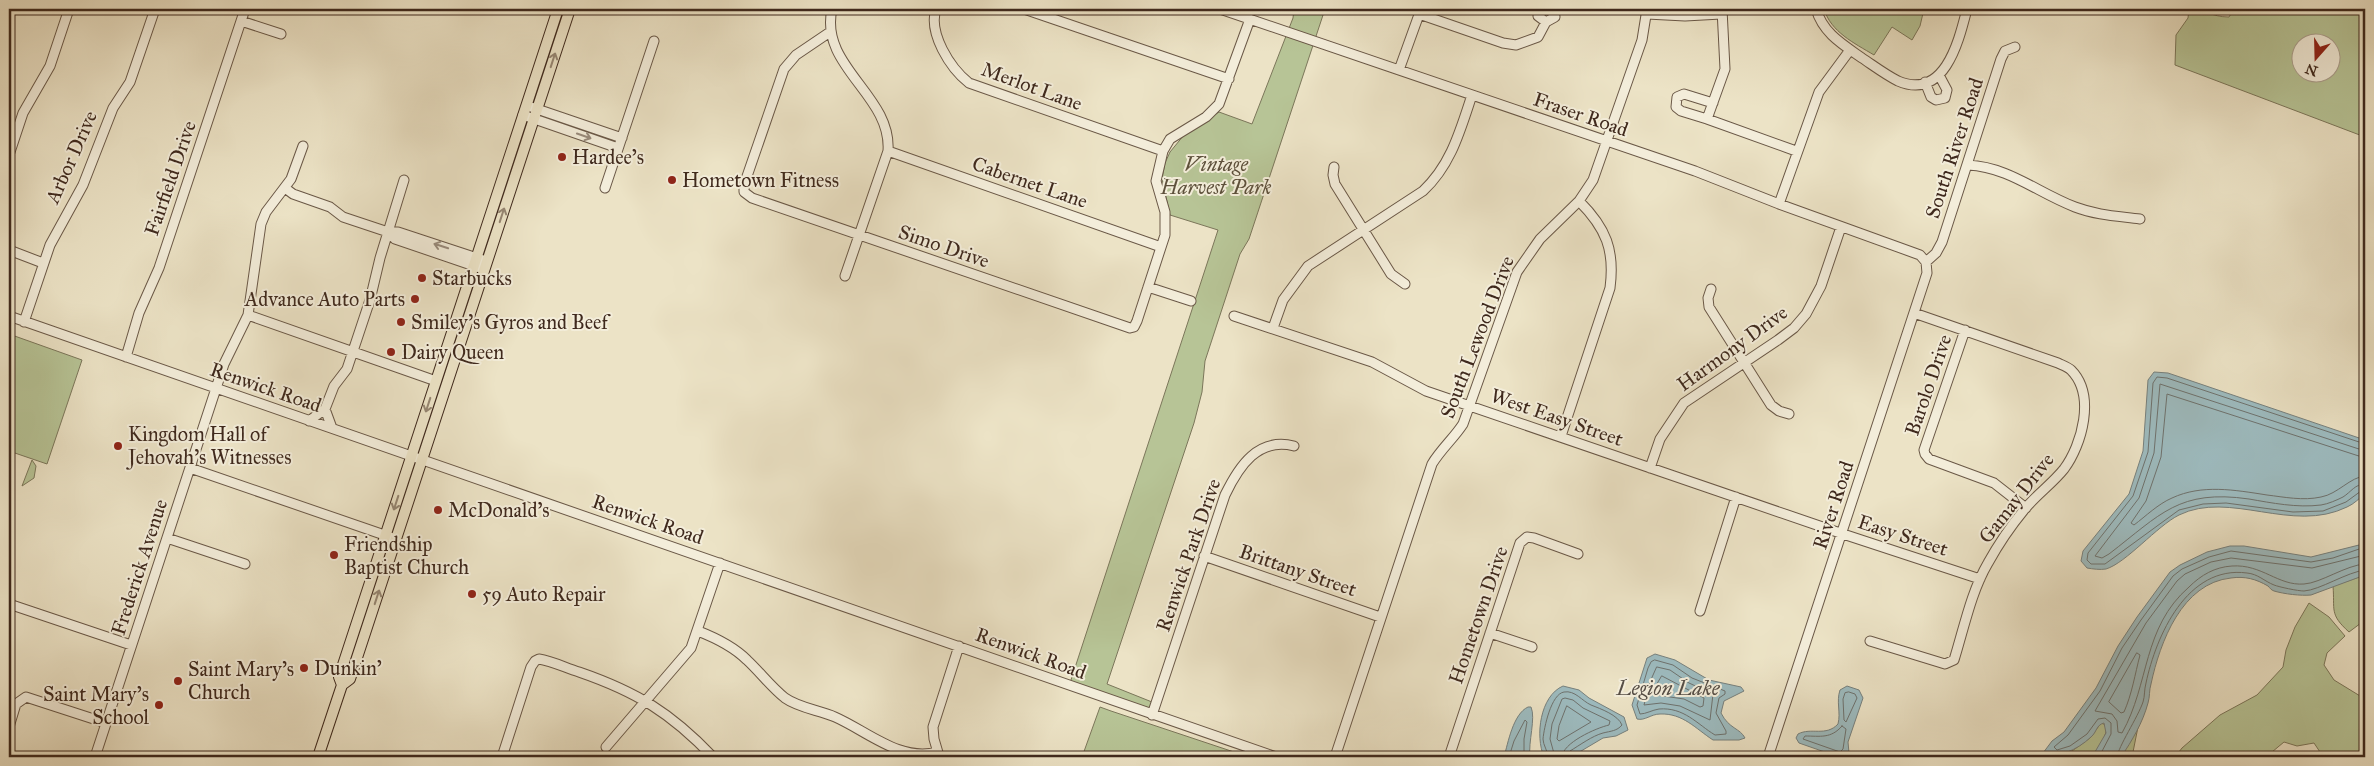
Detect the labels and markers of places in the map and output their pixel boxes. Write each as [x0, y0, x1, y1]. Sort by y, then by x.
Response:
place label: Hardee's [572, 145, 644, 169]
marker: Hardee's [556, 151, 568, 163]
place label: Hometown Fitness [682, 168, 839, 192]
marker: Hometown Fitness [666, 174, 678, 186]
place label: Starbucks [432, 266, 512, 290]
marker: Starbucks [416, 272, 428, 284]
place label: Advance Auto Parts [244, 287, 405, 311]
marker: Advance Auto Parts [409, 293, 421, 305]
place label: Smiley's Gyros and Beef [411, 310, 611, 334]
marker: Smiley's Gyros and Beef [395, 316, 407, 328]
place label: Dairy Queen [401, 340, 504, 364]
marker: Dairy Queen [385, 346, 397, 358]
place label: Kingdom Hall of Jehovah's Witnesses [126, 422, 291, 470]
marker: Kingdom Hall of Jehovah's Witnesses [112, 440, 124, 452]
place label: McDonald's [448, 498, 550, 522]
marker: McDonald's [432, 504, 444, 516]
place label: Friendship Baptist Church [344, 532, 469, 579]
marker: Friendship Baptist Church [328, 549, 340, 561]
place label: 59 Auto Repair [482, 582, 606, 606]
marker: 59 Auto Repair [466, 588, 478, 600]
place label: Dunkin' [314, 656, 382, 680]
place label: Saint Mary's Church [188, 657, 294, 704]
marker: Dunkin' [298, 662, 310, 674]
marker: Saint Mary's Church [172, 675, 184, 687]
place label: Saint Mary's School [43, 682, 150, 729]
marker: Saint Mary's School [153, 699, 165, 711]

